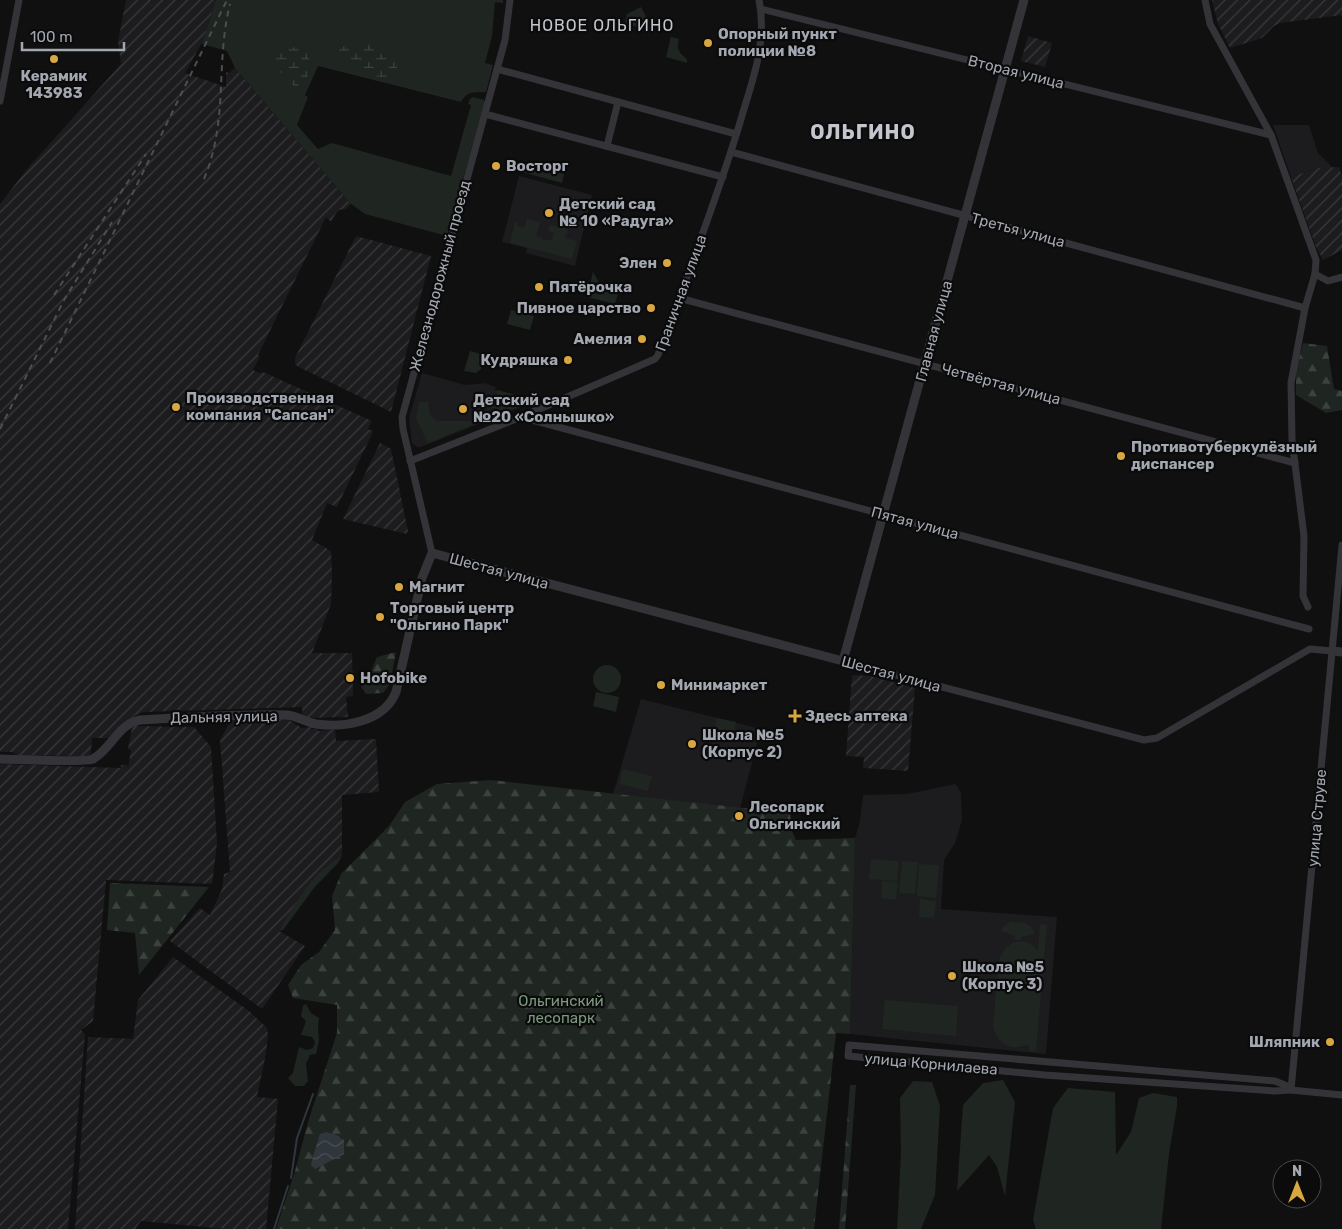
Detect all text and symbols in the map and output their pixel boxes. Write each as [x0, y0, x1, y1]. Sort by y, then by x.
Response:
district label: НОВОЕ ОЛЬГИНО [530, 16, 674, 35]
scale bar [22, 20, 125, 52]
place label: Опорный пункт полиции №8 [718, 25, 837, 60]
text: 100 m [30, 28, 72, 46]
marker: Опорный пункт полиции №8 [702, 37, 714, 49]
street label: Вторая улица [966, 51, 1066, 93]
marker: Керамик 143983 [48, 53, 60, 65]
place label: Керамик 143983 [21, 67, 87, 102]
district label: ОЛЬГИНО [810, 120, 916, 144]
place label: Восторг [506, 157, 568, 175]
marker: Восторг [490, 160, 502, 172]
street label: Железнодорожный проезд [406, 179, 474, 373]
place label: Детский сад № 10 «Радуга» [559, 195, 673, 230]
marker: Детский сад № 10 «Радуга» [543, 207, 555, 219]
street label: Третья улица [969, 209, 1067, 251]
street label: Граничная улица [652, 232, 710, 354]
place label: Элен [619, 254, 657, 272]
marker: Элен [661, 257, 673, 269]
place label: Пятёрочка [549, 278, 632, 296]
street label: Главная улица [912, 279, 956, 383]
marker: Пятёрочка [533, 281, 545, 293]
place label: Пивное царство [517, 299, 641, 317]
marker: Пивное царство [645, 302, 657, 314]
place label: Амелия [574, 330, 632, 348]
marker: Амелия [636, 333, 648, 345]
place label: Кудряшка [481, 351, 558, 369]
marker: Кудряшка [562, 354, 574, 366]
street label: Четвёртая улица [939, 359, 1063, 409]
place label: Производственная компания "Сапсан" [186, 389, 334, 424]
place label: Детский сад №20 «Солнышко» [473, 391, 614, 426]
marker: Производственная компания "Сапсан" [170, 401, 182, 413]
marker: Детский сад №20 «Солнышко» [457, 403, 469, 415]
place label: Противотуберкулёзный диспансер [1131, 438, 1317, 473]
marker: Противотуберкулёзный диспансер [1115, 450, 1127, 462]
street label: Пятая улица [869, 503, 961, 543]
street label: Шестая улица [447, 549, 551, 593]
place label: Магнит [409, 578, 465, 596]
marker: Магнит [393, 581, 405, 593]
place label: Торговый центр "Ольгино Парк" [390, 599, 514, 634]
marker: Торговый центр "Ольгино Парк" [374, 611, 386, 623]
street label: Шестая улица [839, 652, 943, 696]
place label: Hofobike [360, 669, 427, 687]
marker: Hofobike [344, 672, 356, 684]
place label: Минимаркет [671, 676, 768, 694]
marker: Минимаркет [655, 679, 667, 691]
street label: Дальняя улица [170, 707, 278, 727]
place label: Здесь аптека [805, 707, 908, 725]
marker: Здесь аптека [789, 710, 801, 722]
place label: Школа №5 (Корпус 2) [702, 726, 784, 761]
marker: Школа №5 (Корпус 2) [686, 738, 698, 750]
street label: улица Струве [1304, 768, 1330, 868]
place label: Лесопарк Ольгинский [749, 798, 840, 833]
marker: Лесопарк Ольгинский [733, 810, 745, 822]
place label: Школа №5 (Корпус 3) [962, 958, 1044, 993]
marker: Школа №5 (Корпус 3) [946, 970, 958, 982]
park label: Ольгинский лесопарк [518, 992, 604, 1027]
place label: Шляпник [1249, 1033, 1320, 1051]
marker: Шляпник [1324, 1036, 1336, 1048]
street label: улица Корнилаева [864, 1049, 998, 1079]
north arrow [1272, 1159, 1322, 1209]
text: N [1292, 1163, 1302, 1180]

